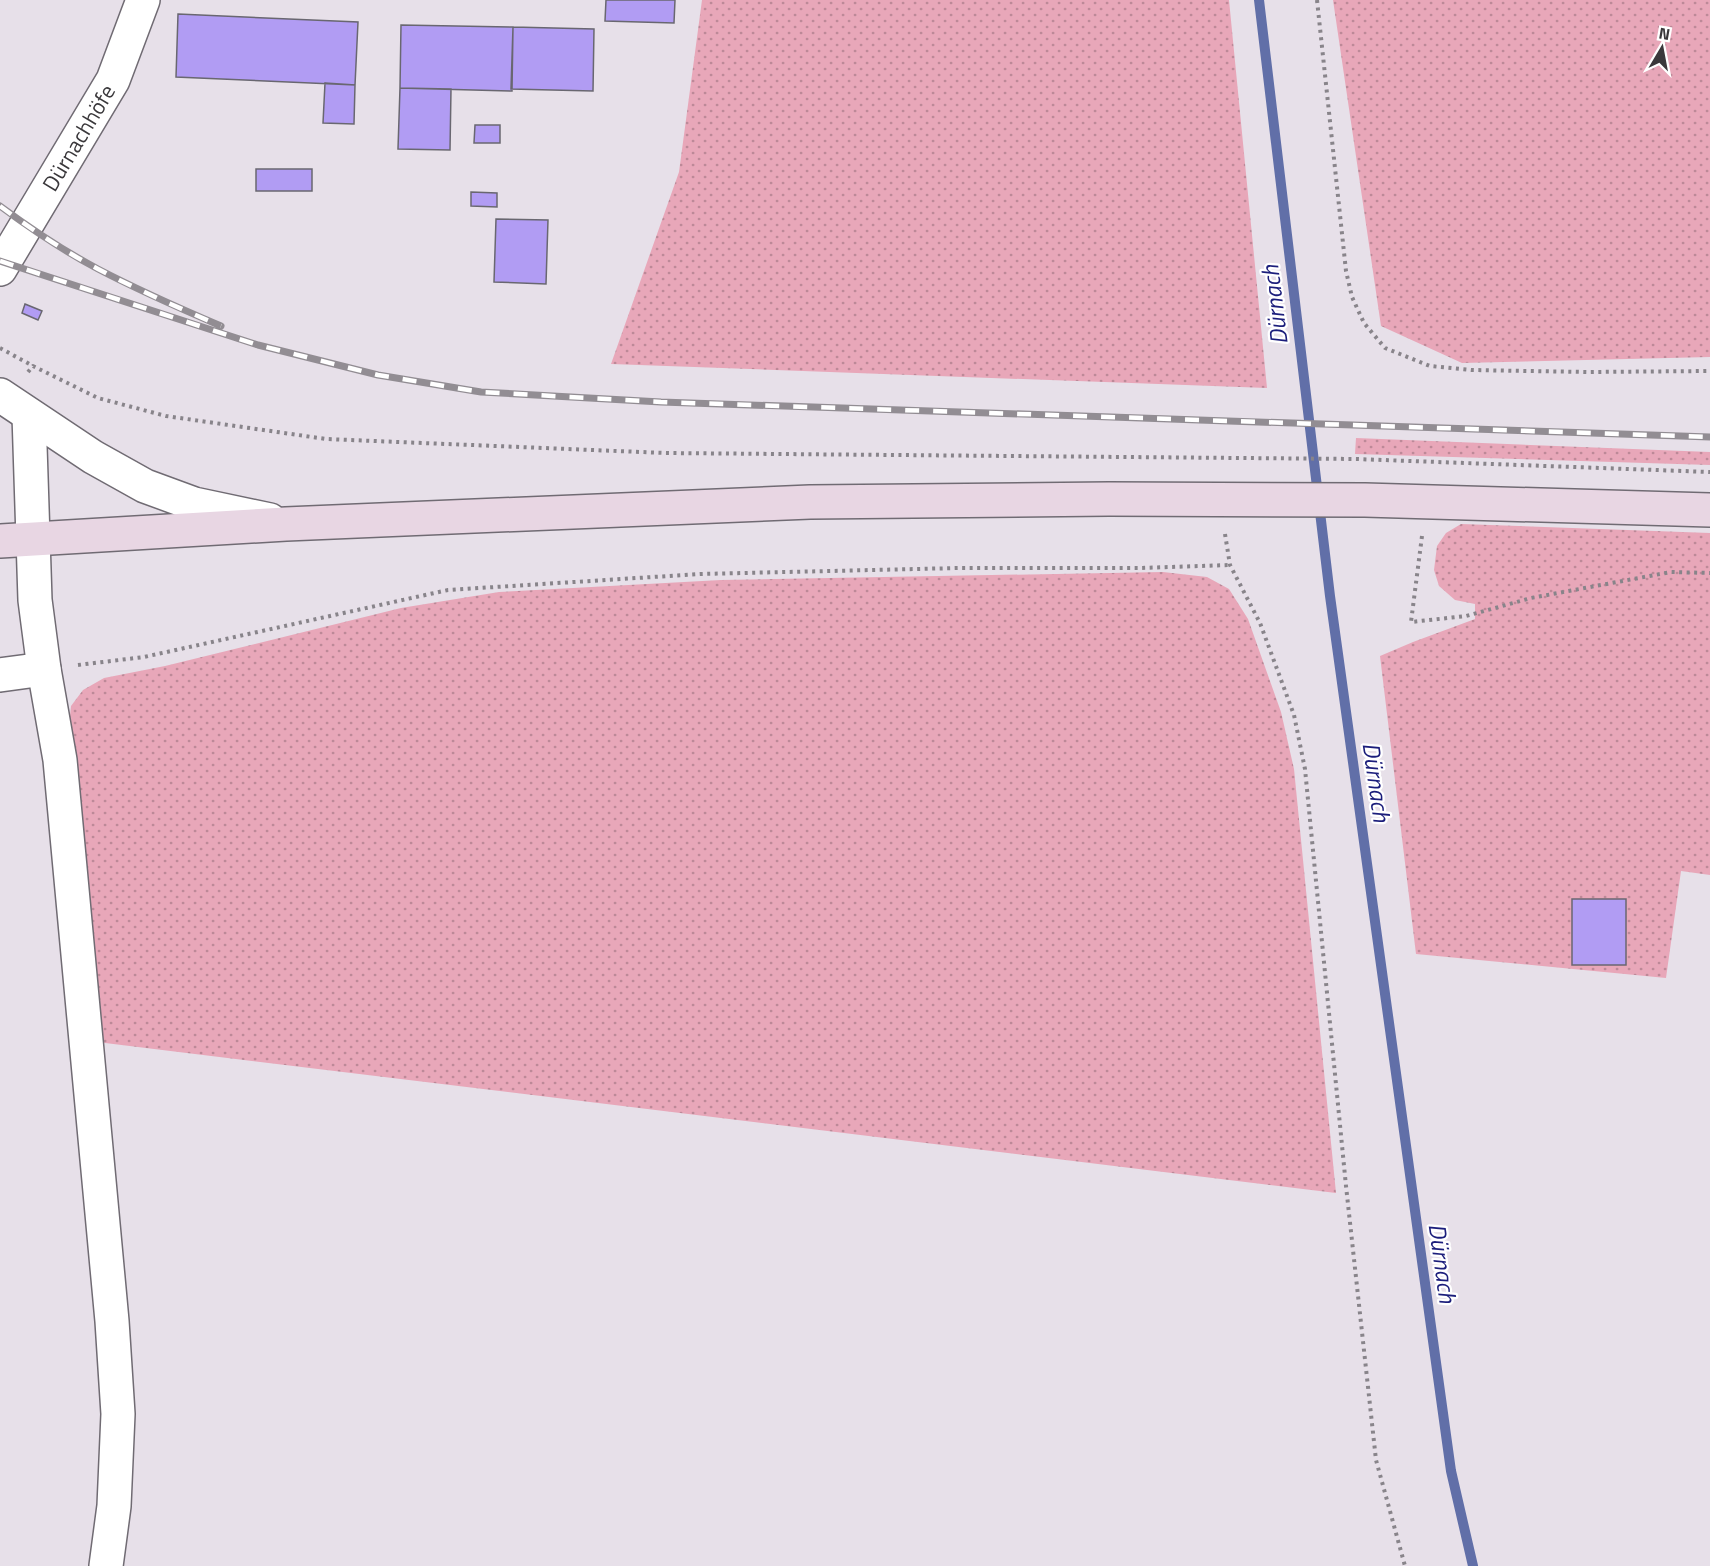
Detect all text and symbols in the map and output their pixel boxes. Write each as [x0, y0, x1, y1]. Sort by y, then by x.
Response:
north arrow [1632, 18, 1692, 78]
text: N [1657, 20, 1672, 46]
street label: Dürnachhöfe [33, 78, 124, 198]
water label: Dürnach [1251, 262, 1297, 347]
water label: Dürnach [1354, 740, 1401, 825]
water label: Dürnach [1420, 1221, 1467, 1306]

